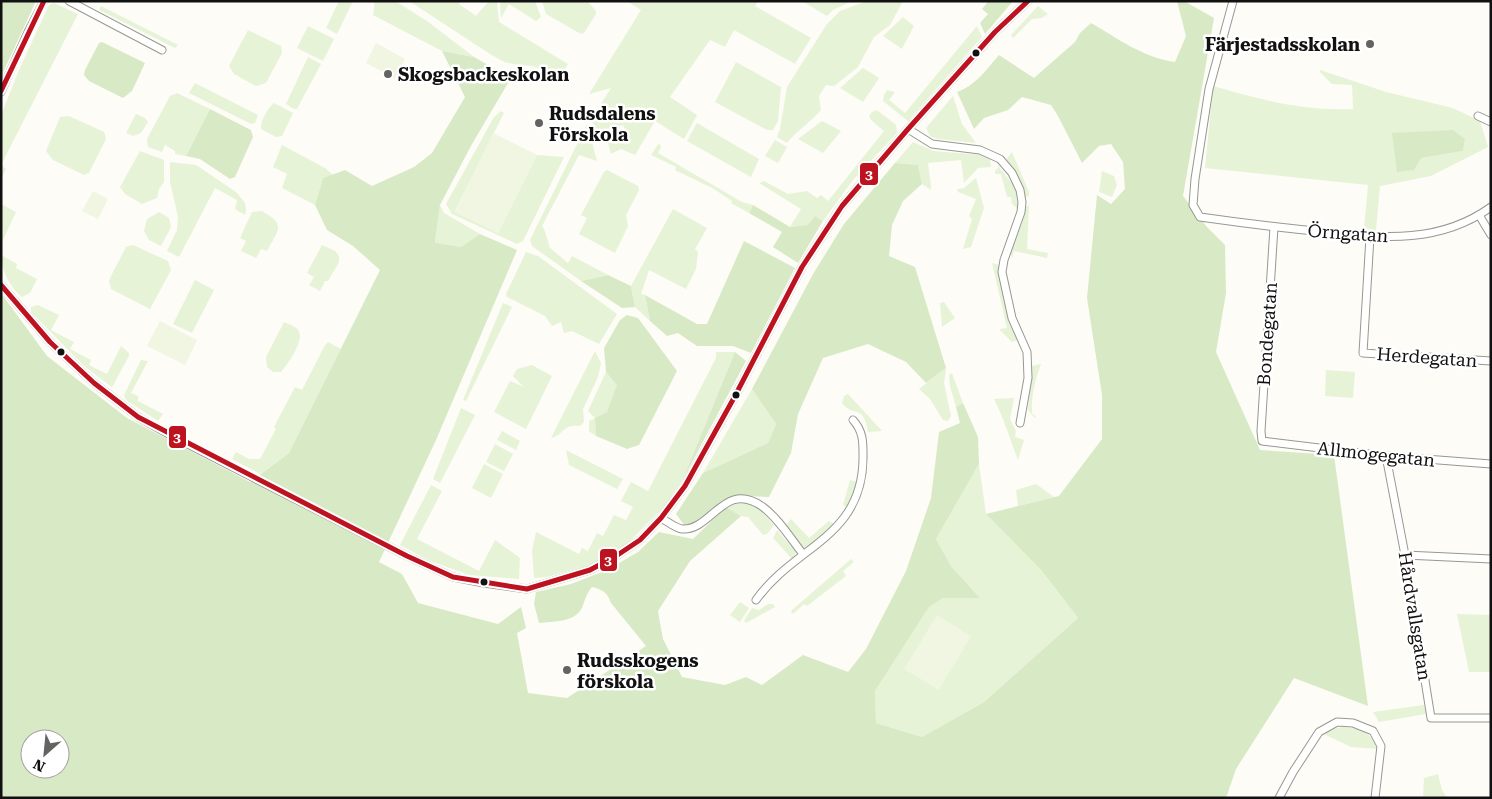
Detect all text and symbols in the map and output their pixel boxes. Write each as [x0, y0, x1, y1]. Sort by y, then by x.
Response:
place label: Färjestadsskolan [1205, 34, 1360, 55]
marker: Färjestadsskolan [1364, 38, 1376, 50]
unlabelled marker [971, 48, 981, 58]
place label: Skogsbackeskolan [398, 64, 569, 85]
marker: Skogsbackeskolan [382, 68, 394, 80]
place label: Rudsdalens Förskola [549, 103, 656, 145]
marker: Rudsdalens Förskola [533, 117, 545, 129]
line badge: 3 [859, 162, 879, 186]
text: 3 [865, 166, 873, 182]
street label: Örngatan [1307, 220, 1389, 246]
street label: Bondegatan [1253, 281, 1281, 386]
street label: Herdegatan [1376, 343, 1478, 371]
unlabelled marker [56, 347, 66, 357]
unlabelled marker [731, 390, 741, 400]
line badge: 3 [168, 425, 187, 449]
text: 3 [173, 429, 181, 445]
street label: Allmogegatan [1316, 437, 1436, 471]
line badge: 3 [599, 548, 618, 572]
street label: Hårdvallsgatan [1394, 550, 1436, 682]
text: 3 [604, 552, 612, 568]
unlabelled marker [479, 577, 489, 587]
place label: Rudsskogens förskola [577, 650, 699, 692]
marker: Rudsskogens förskola [561, 664, 573, 676]
north arrow [20, 729, 70, 779]
text: N [30, 756, 48, 775]

